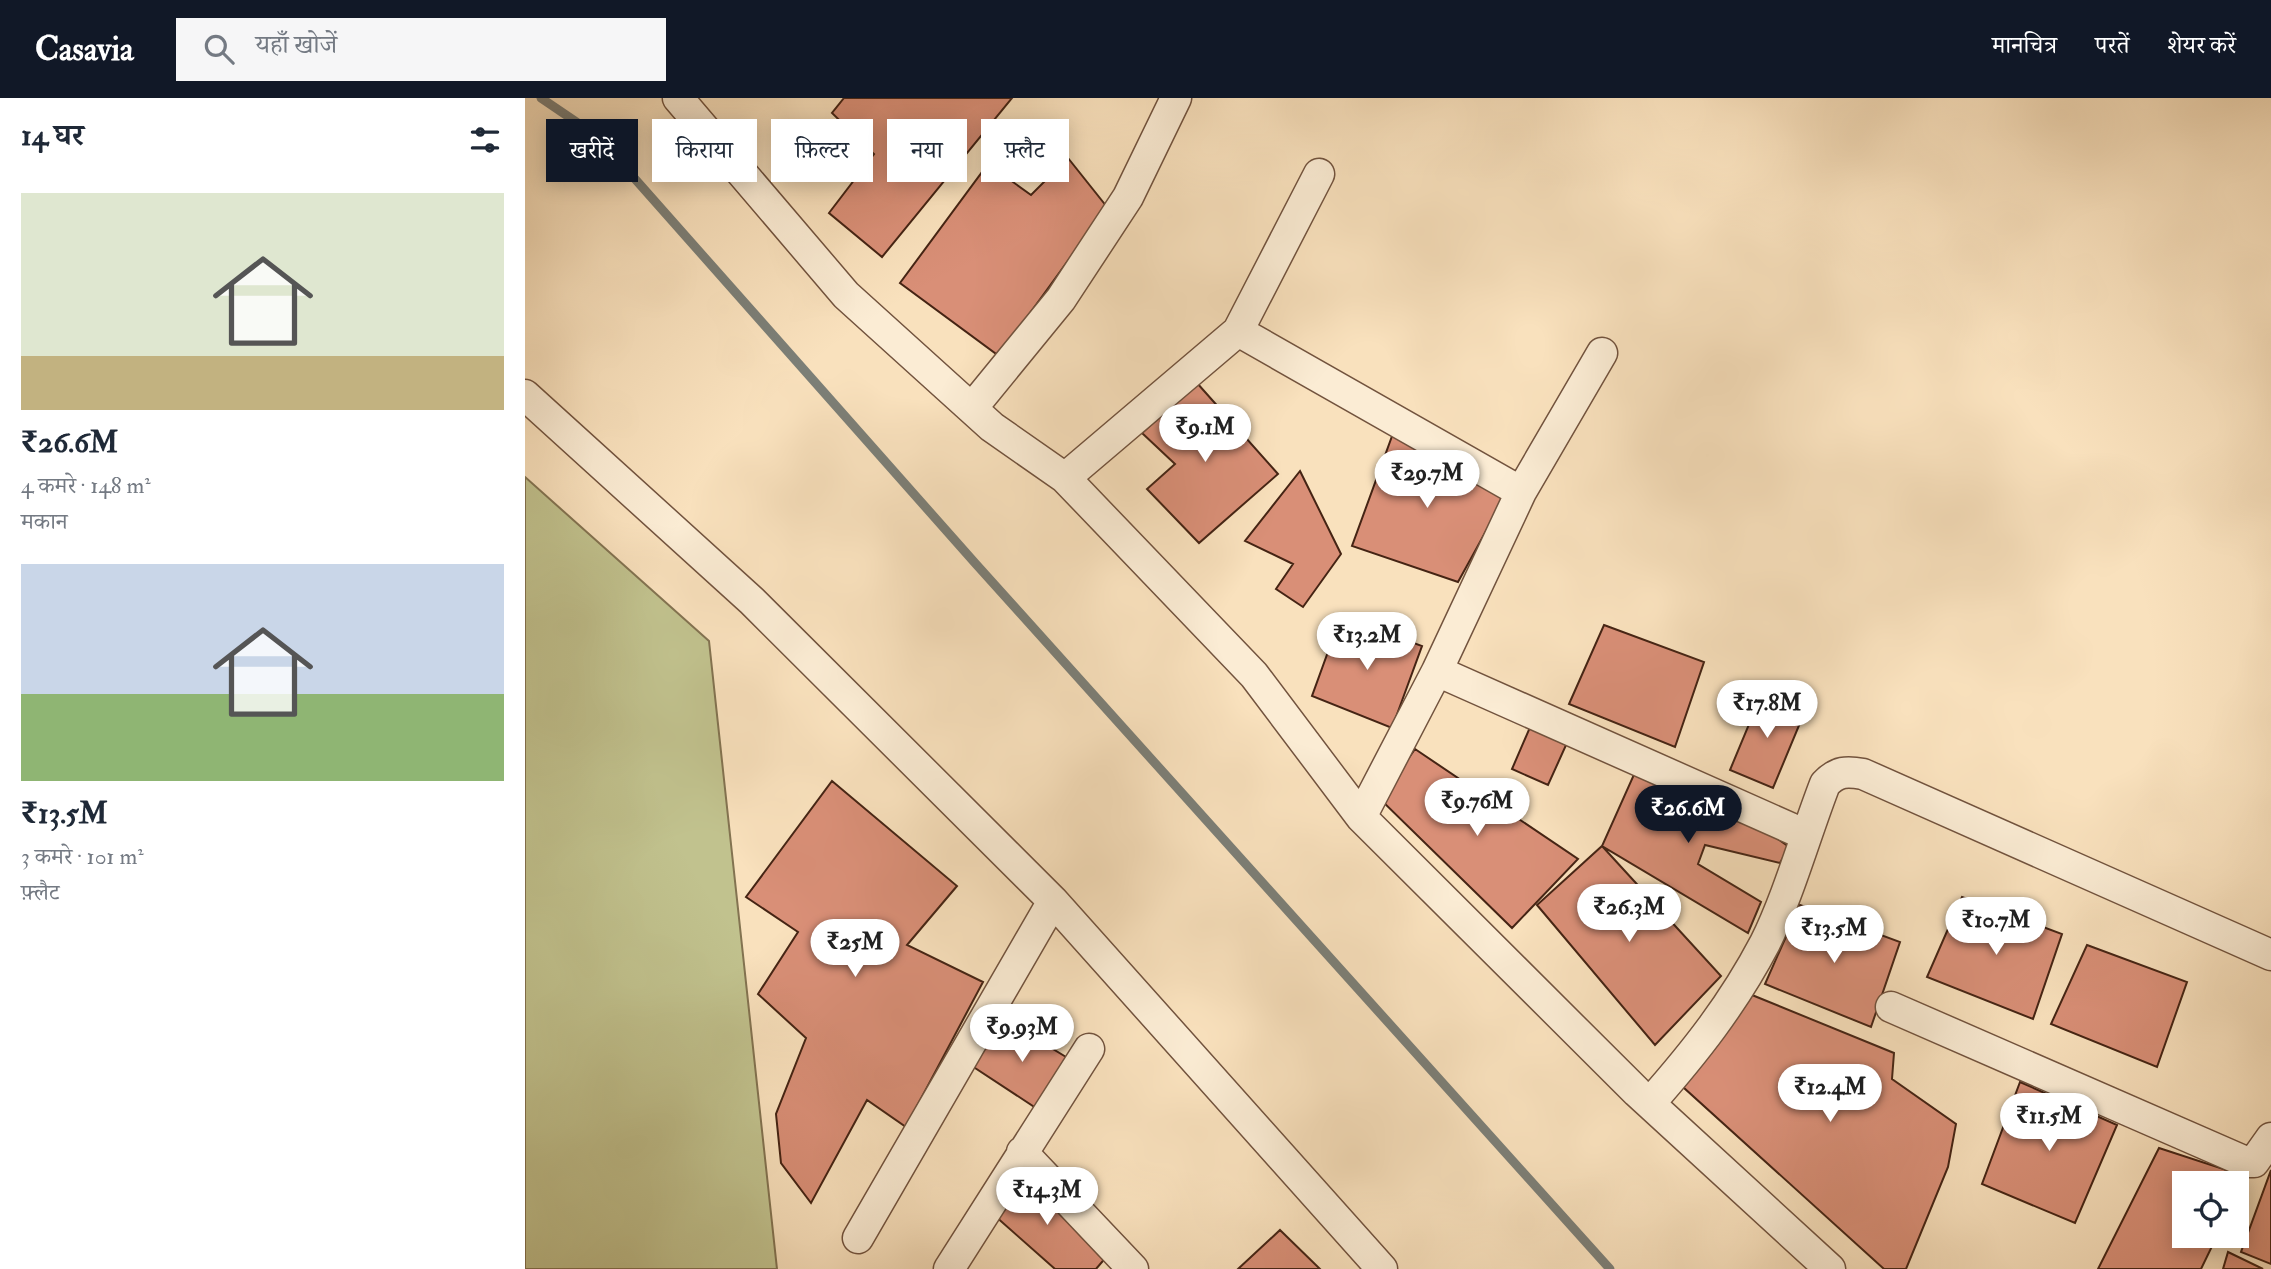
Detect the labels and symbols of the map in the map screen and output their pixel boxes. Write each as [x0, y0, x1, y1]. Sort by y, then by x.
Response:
pin: ₹9.1M [1156, 404, 1254, 464]
pin: ₹29.7M [1370, 450, 1484, 510]
pin: ₹13.2M [1310, 612, 1424, 672]
pin: ₹17.8M [1710, 680, 1824, 740]
pin: ₹9.76M [1420, 778, 1534, 838]
pin: ₹26.6M [1631, 786, 1745, 845]
pin: ₹26.3M [1572, 884, 1686, 944]
pin: ₹10.7M [1939, 898, 2053, 957]
pin: ₹13.5M [1777, 906, 1891, 965]
pin: ₹25M [814, 920, 896, 979]
pin: ₹9.93M [965, 1004, 1079, 1064]
pin: ₹12.4M [1773, 1065, 1887, 1124]
pin: ₹11.5M [1992, 1094, 2106, 1153]
pin: ₹14.3M [990, 1168, 1104, 1227]

